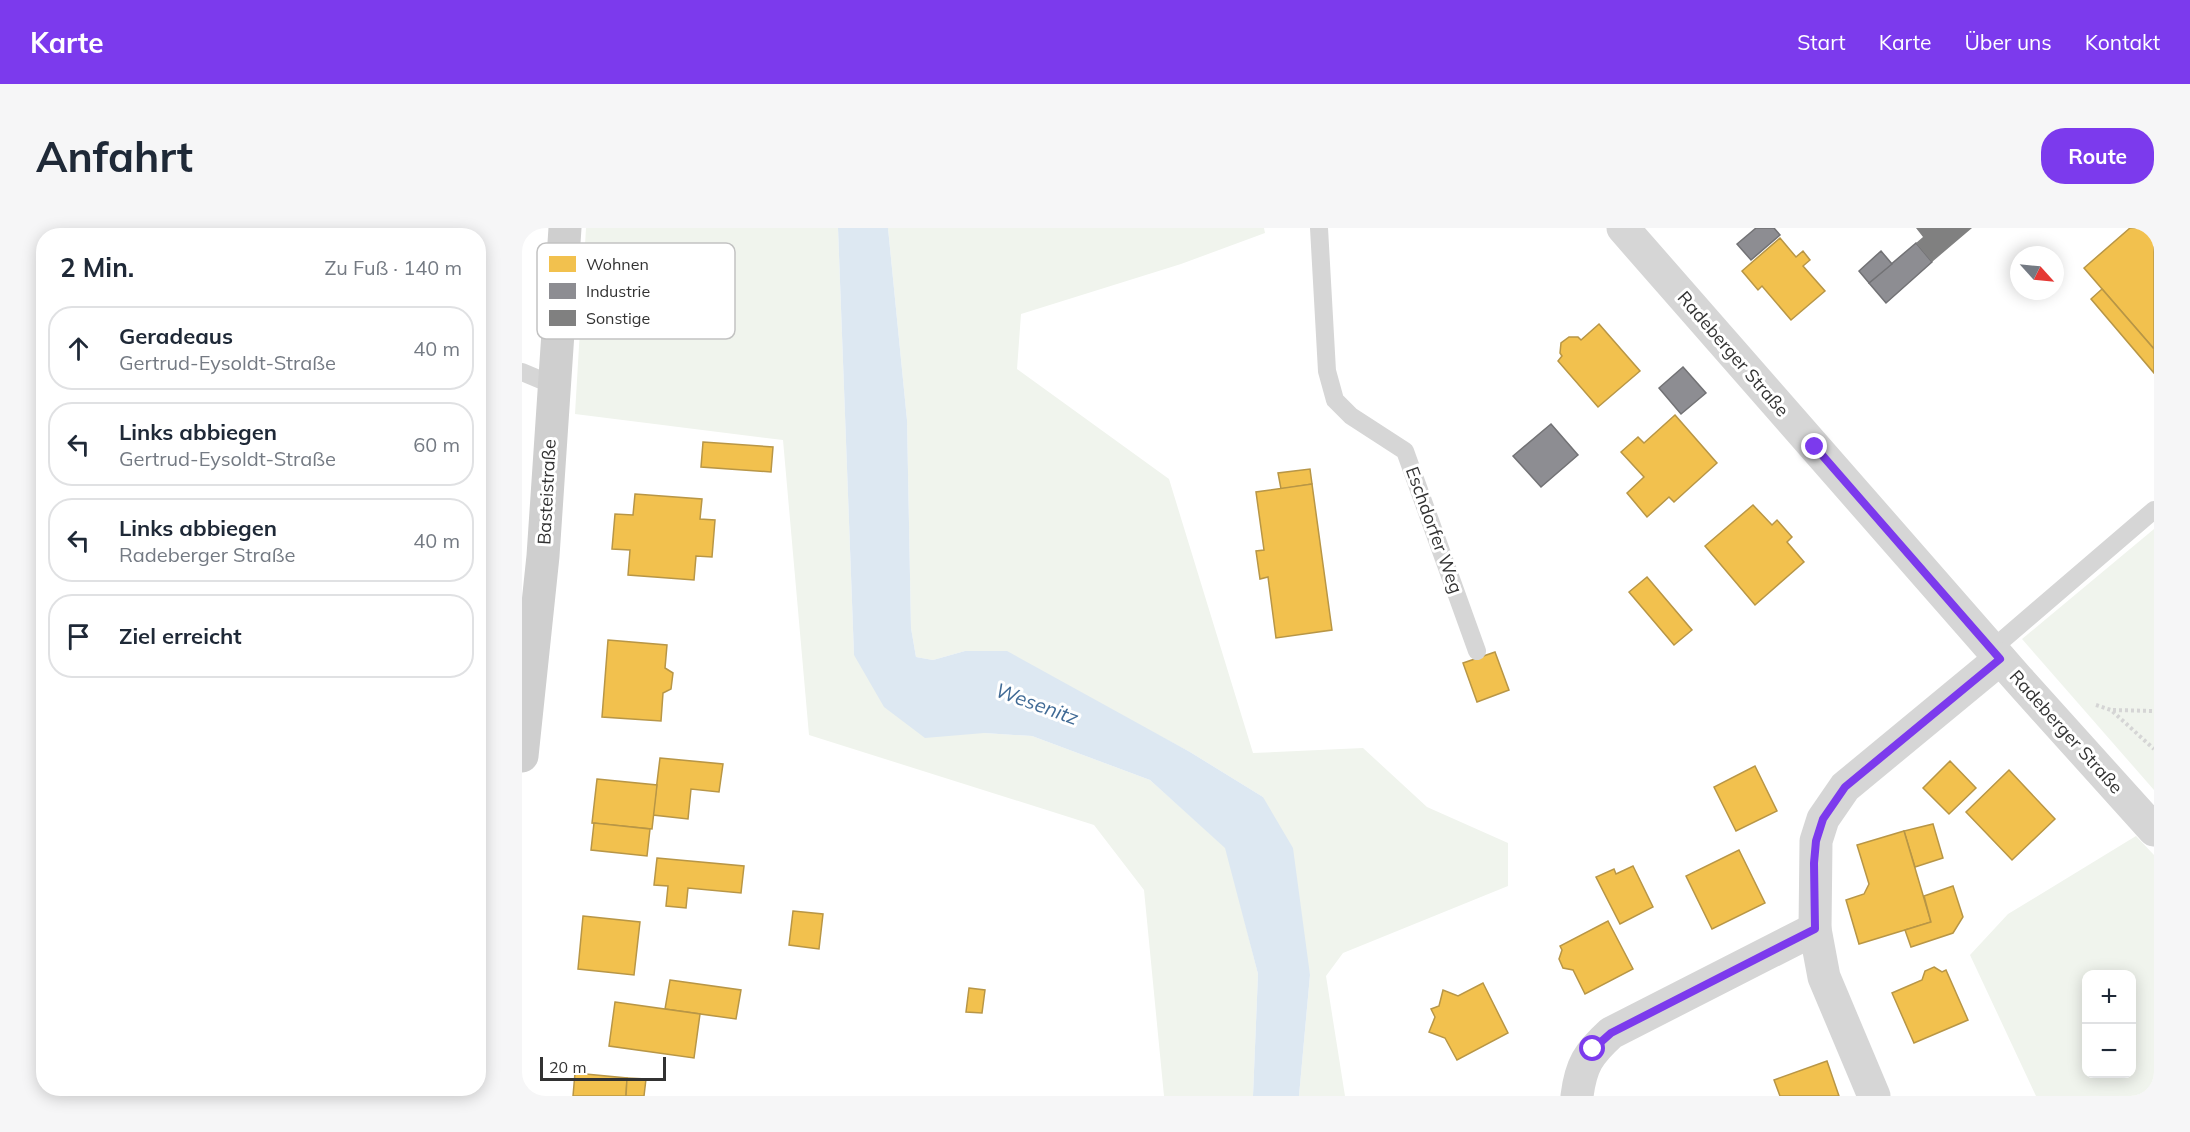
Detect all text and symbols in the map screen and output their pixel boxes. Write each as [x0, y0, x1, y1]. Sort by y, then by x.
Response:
text: Karte [30, 25, 104, 60]
text: Start [1797, 29, 1846, 55]
text: Karte [1879, 29, 1931, 55]
text: Über uns [1964, 29, 2052, 55]
text: Kontakt [2085, 29, 2160, 55]
button: Route [2041, 128, 2154, 184]
text: Anfahrt [36, 130, 193, 183]
legend [537, 243, 735, 339]
north arrow [2010, 246, 2064, 300]
text: 2 Min. [60, 251, 134, 284]
text: Wohnen [586, 254, 649, 274]
text: Zu Fuß · 140 m [324, 255, 462, 280]
text: Industrie [586, 281, 650, 301]
street label: Radeberger Straße [1673, 286, 1794, 421]
text: Sonstige [586, 308, 650, 328]
text: Geradeaus [119, 322, 233, 350]
icon: ahead [62, 332, 95, 365]
text: 40 m [413, 336, 460, 361]
text: Gertrud-Eysoldt-Straße [119, 350, 336, 375]
text: Links abbiegen [119, 418, 277, 446]
icon: left [62, 428, 95, 461]
text: 60 m [413, 432, 460, 457]
route end [1801, 433, 1827, 459]
street label: Basteistraße [532, 439, 561, 545]
text: Gertrud-Eysoldt-Straße [119, 446, 336, 471]
street label: Eschdorfer Weg [1401, 463, 1468, 596]
text: Links abbiegen [119, 514, 277, 542]
icon: left [62, 524, 95, 557]
text: 40 m [413, 528, 460, 553]
text: Radeberger Straße [119, 542, 295, 567]
icon: arrive [62, 620, 95, 653]
text: Ziel erreicht [119, 622, 242, 650]
street label: Radeberger Straße [2005, 665, 2128, 798]
water label: Wesenitz [992, 677, 1083, 730]
map controls [2082, 970, 2136, 1078]
button: + [2082, 970, 2136, 1024]
button: − [2082, 1024, 2136, 1078]
route start [1579, 1035, 1605, 1061]
scale bar [540, 1054, 666, 1082]
text: 20 m [549, 1057, 586, 1077]

